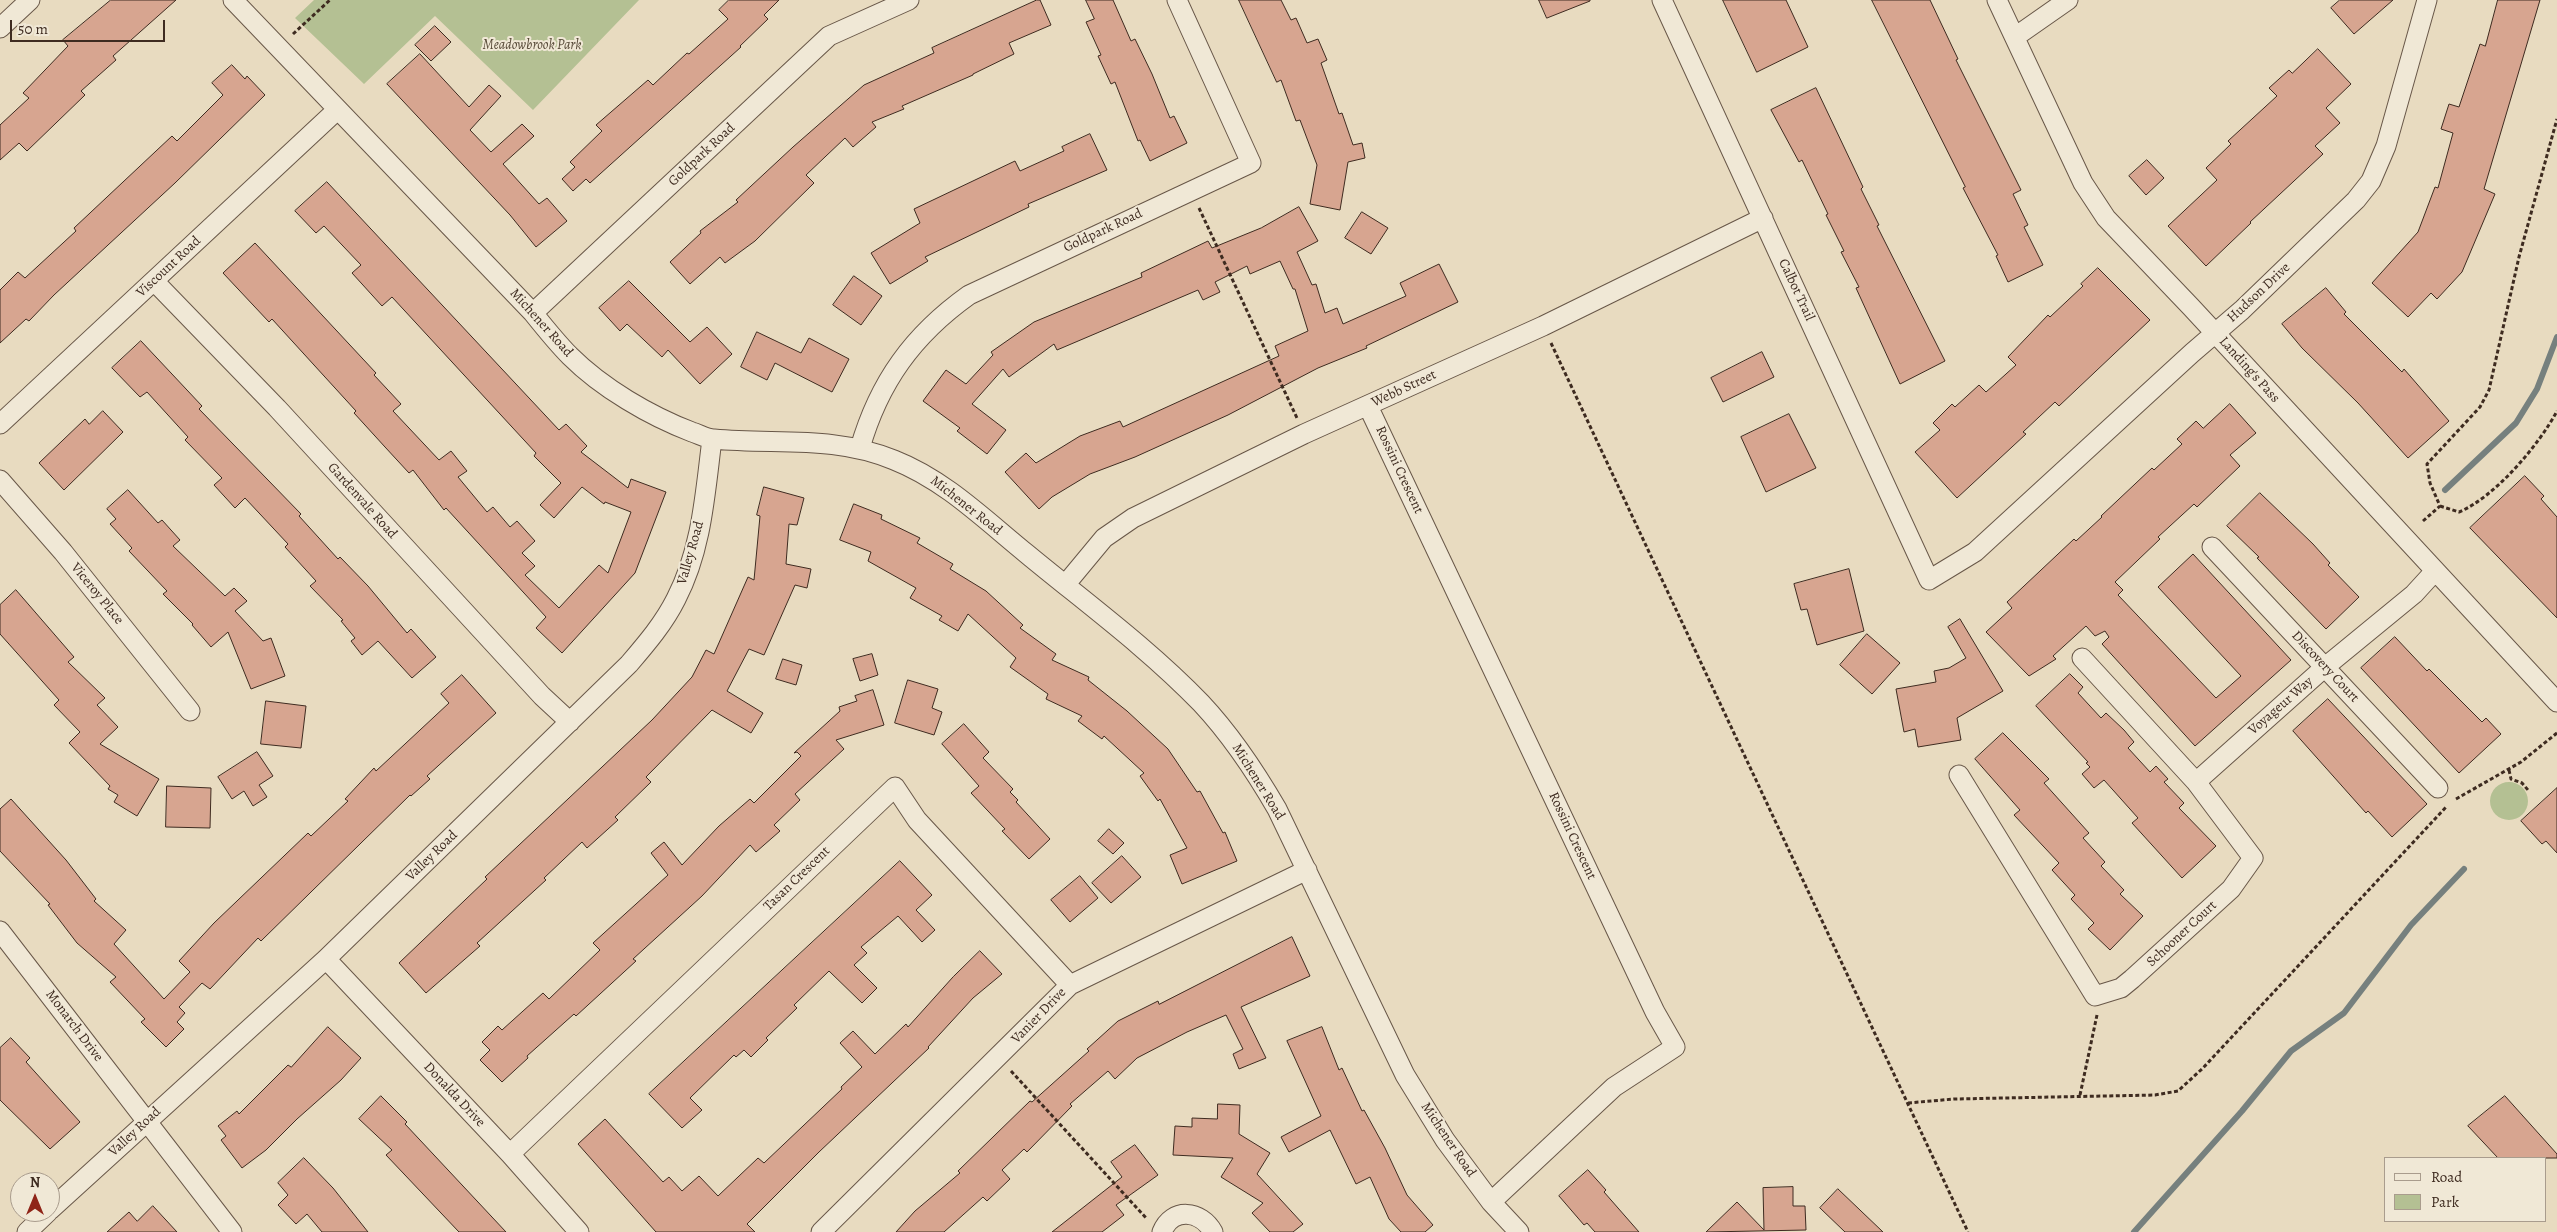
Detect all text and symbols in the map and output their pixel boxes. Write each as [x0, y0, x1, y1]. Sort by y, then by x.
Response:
scale bar [12, 10, 168, 42]
text: 50 m [18, 19, 48, 39]
park label: Meadowbrook Park [483, 38, 581, 54]
street label: Goldpark Road [665, 120, 739, 190]
street label: Goldpark Road [1061, 205, 1145, 257]
street label: Viscount Road [133, 233, 205, 301]
street label: Calbot Trail [1774, 256, 1818, 324]
street label: Hudson Drive [2224, 260, 2294, 326]
street label: Michener Road [506, 285, 576, 361]
street label: Landing's Pass [2215, 334, 2283, 406]
street label: Webb Street [1369, 367, 1439, 411]
street label: Rossini Crescent [1371, 424, 1427, 516]
street label: Gardenvale Road [324, 460, 400, 542]
street label: Michener Road [927, 473, 1005, 539]
street label: Valley Road [674, 519, 708, 587]
street label: Viceroy Place [67, 560, 127, 628]
street label: Discovery Court [2288, 628, 2362, 706]
street label: Voyageur Way [2245, 673, 2317, 739]
street label: Michener Road [1228, 741, 1288, 823]
street label: Rossini Crescent [1544, 790, 1600, 882]
street label: Valley Road [403, 827, 461, 885]
street label: Tasan Crescent [760, 843, 834, 915]
street label: Schooner Court [2144, 897, 2220, 971]
street label: Vanier Drive [1008, 984, 1070, 1048]
street label: Monarch Drive [42, 987, 106, 1065]
street label: Donalda Drive [420, 1059, 488, 1131]
street label: Michener Road [1417, 1099, 1479, 1181]
street label: Valley Road [105, 1104, 165, 1160]
legend [2384, 1157, 2547, 1222]
text: Road [2431, 1167, 2462, 1187]
north arrow [10, 1172, 60, 1222]
text: N [30, 1173, 40, 1192]
text: Park [2431, 1192, 2459, 1212]

